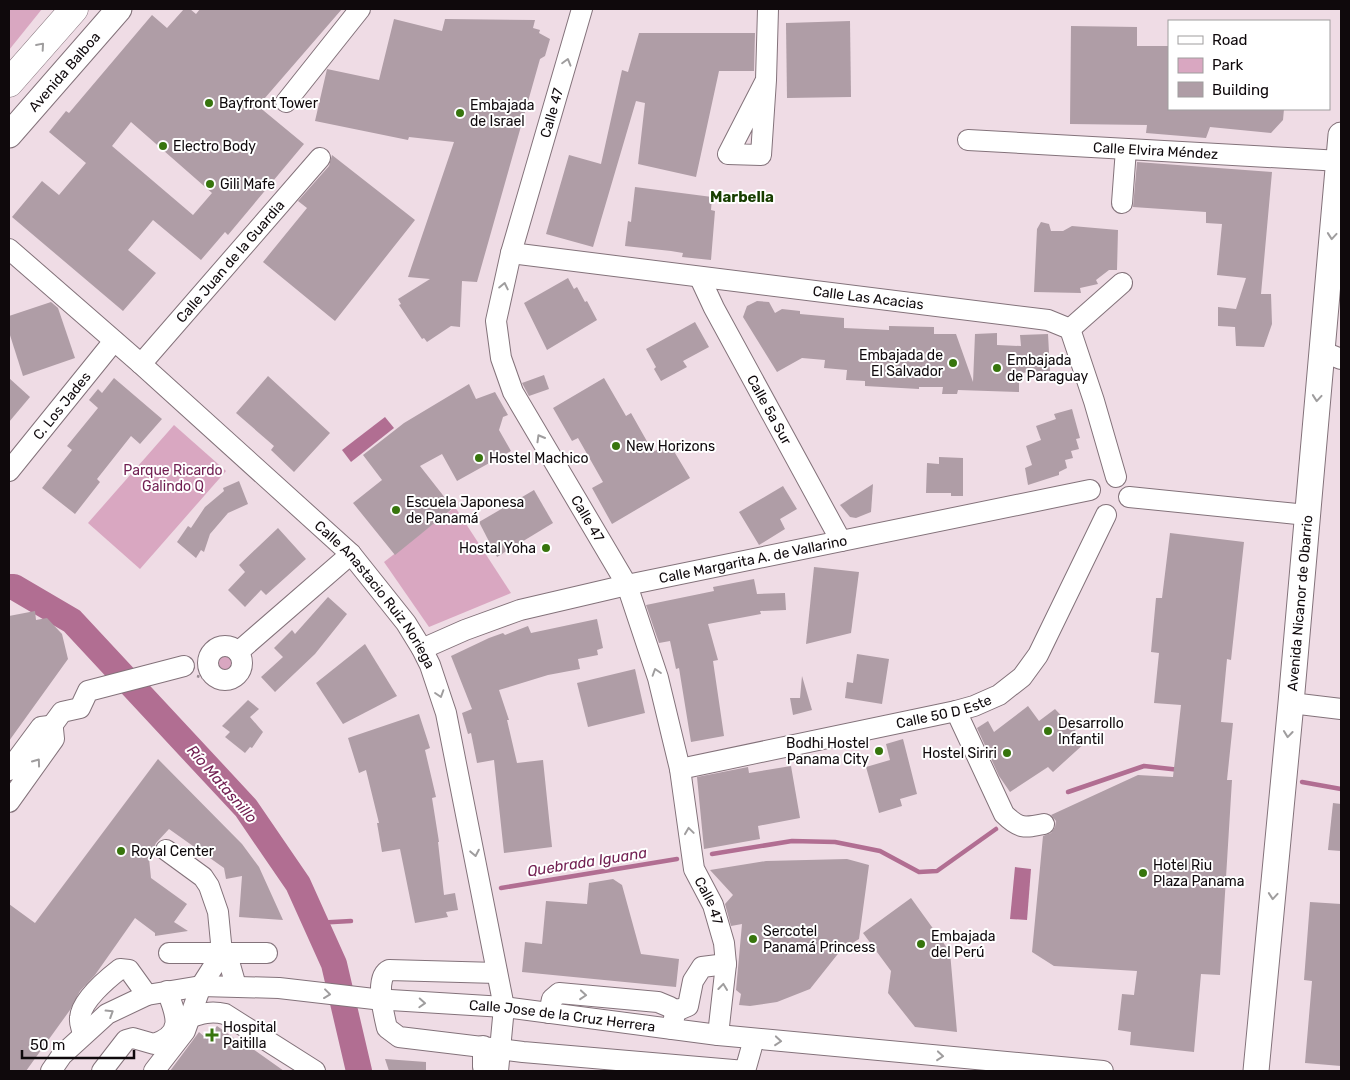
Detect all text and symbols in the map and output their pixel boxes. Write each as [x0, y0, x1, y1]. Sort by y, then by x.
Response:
legend [1168, 20, 1330, 110]
street label: Avenida Balboa [25, 28, 104, 115]
text: Road [1212, 31, 1248, 49]
one-way arrow [35, 43, 44, 52]
text: Park [1212, 56, 1243, 74]
one-way arrow [561, 58, 571, 67]
text: Building [1212, 81, 1269, 99]
street label: Calle 47 [537, 86, 567, 140]
place label: Bayfront Tower [219, 95, 319, 112]
marker: Bayfront Tower [203, 97, 215, 109]
place label: Embajada de Israel [470, 97, 534, 130]
marker: Embajada de Israel [454, 107, 466, 119]
place label: Electro Body [173, 138, 256, 155]
street label: Calle Elvira Méndez [1093, 139, 1219, 163]
marker: Electro Body [157, 140, 169, 152]
place label: Gili Mafe [220, 176, 275, 193]
marker: Gili Mafe [204, 178, 216, 190]
district label: Marbella [710, 188, 774, 206]
street label: Calle Juan de la Guardia [172, 197, 288, 326]
one-way arrow [1326, 232, 1337, 240]
one-way arrow [498, 281, 509, 290]
street label: Calle Las Acacias [812, 282, 925, 313]
place label: Embajada de El Salvador [859, 347, 944, 380]
place label: Embajada de Paraguay [1007, 352, 1088, 385]
marker: Embajada de El Salvador [947, 357, 959, 369]
marker: Embajada de Paraguay [991, 362, 1003, 374]
street label: C. Los Jades [29, 368, 94, 443]
street label: Calle 5a Sur [744, 372, 796, 448]
one-way arrow [1312, 394, 1323, 402]
one-way arrow [537, 434, 547, 443]
place label: New Horizons [626, 438, 715, 455]
marker: New Horizons [610, 440, 622, 452]
place label: Hostel Machico [489, 450, 589, 467]
marker: Hostel Machico [473, 452, 485, 464]
park label: Parque Ricardo Galindo Q [123, 462, 223, 495]
street label: Calle 47 [567, 492, 608, 545]
place label: Escuela Japonesa de Panamá [406, 494, 524, 527]
marker: Escuela Japonesa de Panamá [390, 504, 402, 516]
street label: Avenida Nicanor de Obarrio [1284, 514, 1316, 692]
street label: Calle Anastacio Ruiz Noriega [311, 517, 439, 671]
street label: Calle Margarita A. de Vallarino [657, 532, 849, 587]
place label: Hostal Yoha [459, 540, 536, 557]
marker: Hostal Yoha [540, 542, 552, 554]
one-way arrow [652, 669, 662, 677]
one-way arrow [434, 689, 444, 698]
street label: Calle 50 D Este [895, 691, 994, 732]
place label: Desarrollo Infantil [1058, 715, 1124, 748]
marker: Desarrollo Infantil [1042, 725, 1054, 737]
one-way arrow [1283, 730, 1294, 738]
place label: Bodhi Hostel Panama City [786, 735, 869, 768]
water label: Río Matasnillo [183, 741, 261, 827]
marker: Bodhi Hostel Panama City [873, 745, 885, 757]
place label: Hostel Siriri [922, 745, 997, 762]
marker: Hostel Siriri [1001, 747, 1013, 759]
one-way arrow [31, 758, 40, 768]
one-way arrow [684, 827, 694, 836]
place label: Royal Center [131, 843, 215, 860]
water label: Quebrada Iguana [526, 844, 648, 880]
marker: Royal Center [115, 845, 127, 857]
one-way arrow [469, 848, 479, 857]
place label: Hotel Riu Plaza Panama [1153, 857, 1244, 890]
marker: Hotel Riu Plaza Panama [1137, 867, 1149, 879]
street label: Calle 47 [691, 874, 727, 926]
one-way arrow [1267, 892, 1278, 900]
place label: Sercotel Panamá Princess [763, 923, 875, 956]
place label: Embajada del Perú [931, 928, 995, 961]
marker: Sercotel Panamá Princess [747, 933, 759, 945]
marker: Embajada del Perú [915, 938, 927, 950]
one-way arrow [718, 983, 728, 991]
one-way arrow [323, 988, 331, 999]
one-way arrow [580, 990, 588, 1001]
street label: Calle Jose de la Cruz Herrera [469, 996, 656, 1035]
one-way arrow [419, 997, 427, 1008]
one-way arrow [105, 1009, 114, 1019]
place label: Hospital Paitilla [223, 1019, 277, 1052]
scale bar [22, 1028, 135, 1060]
marker: Hospital Paitilla [205, 1028, 219, 1042]
one-way arrow [774, 1035, 782, 1046]
text: 50 m [30, 1036, 65, 1054]
one-way arrow [936, 1050, 944, 1061]

